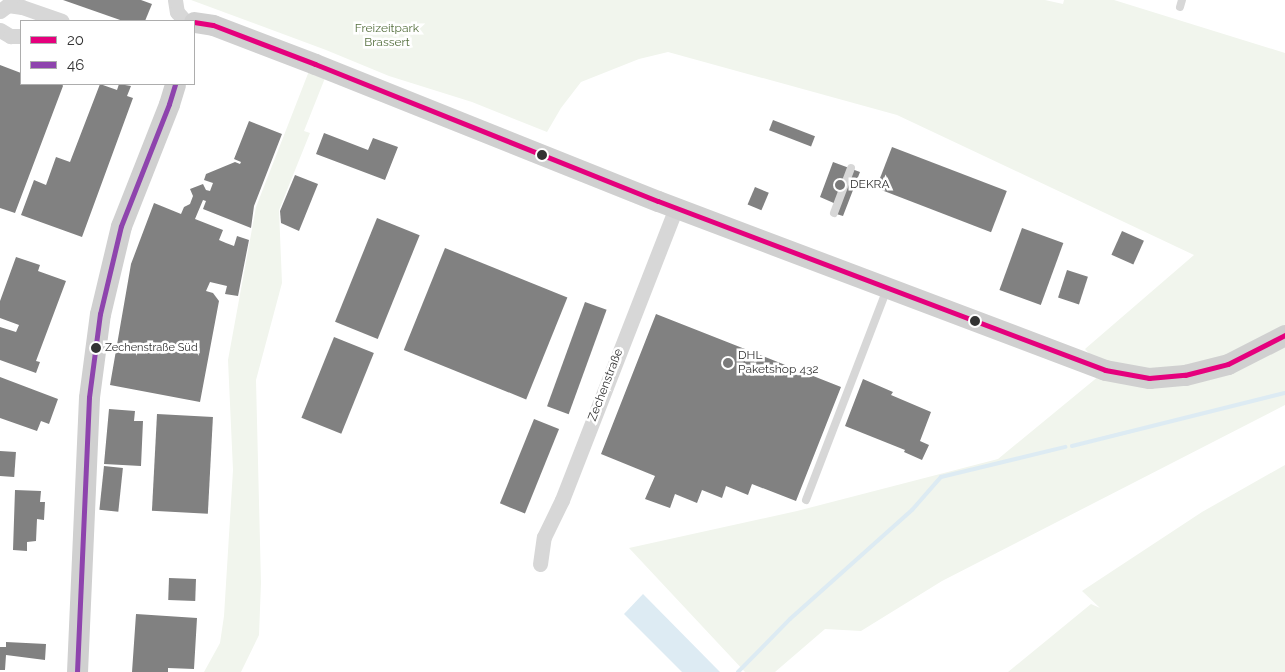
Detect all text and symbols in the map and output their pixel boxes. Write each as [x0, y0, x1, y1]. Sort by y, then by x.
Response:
legend [20, 20, 195, 85]
park label: Freizeitpark Brassert [355, 22, 419, 50]
text: 20 [67, 31, 84, 49]
text: 46 [67, 56, 84, 74]
unlabelled marker [537, 150, 547, 160]
place label: DEKRA [850, 178, 890, 192]
marker: DEKRA [834, 179, 846, 191]
unlabelled marker [970, 316, 980, 326]
place label: Zechenstraße Süd [105, 341, 198, 355]
marker: Zechenstraße Süd [91, 343, 101, 353]
street label: Zechenstraße [586, 347, 626, 423]
place label: DHL Paketshop 432 [738, 349, 819, 377]
marker: DHL Paketshop 432 [722, 357, 734, 369]

